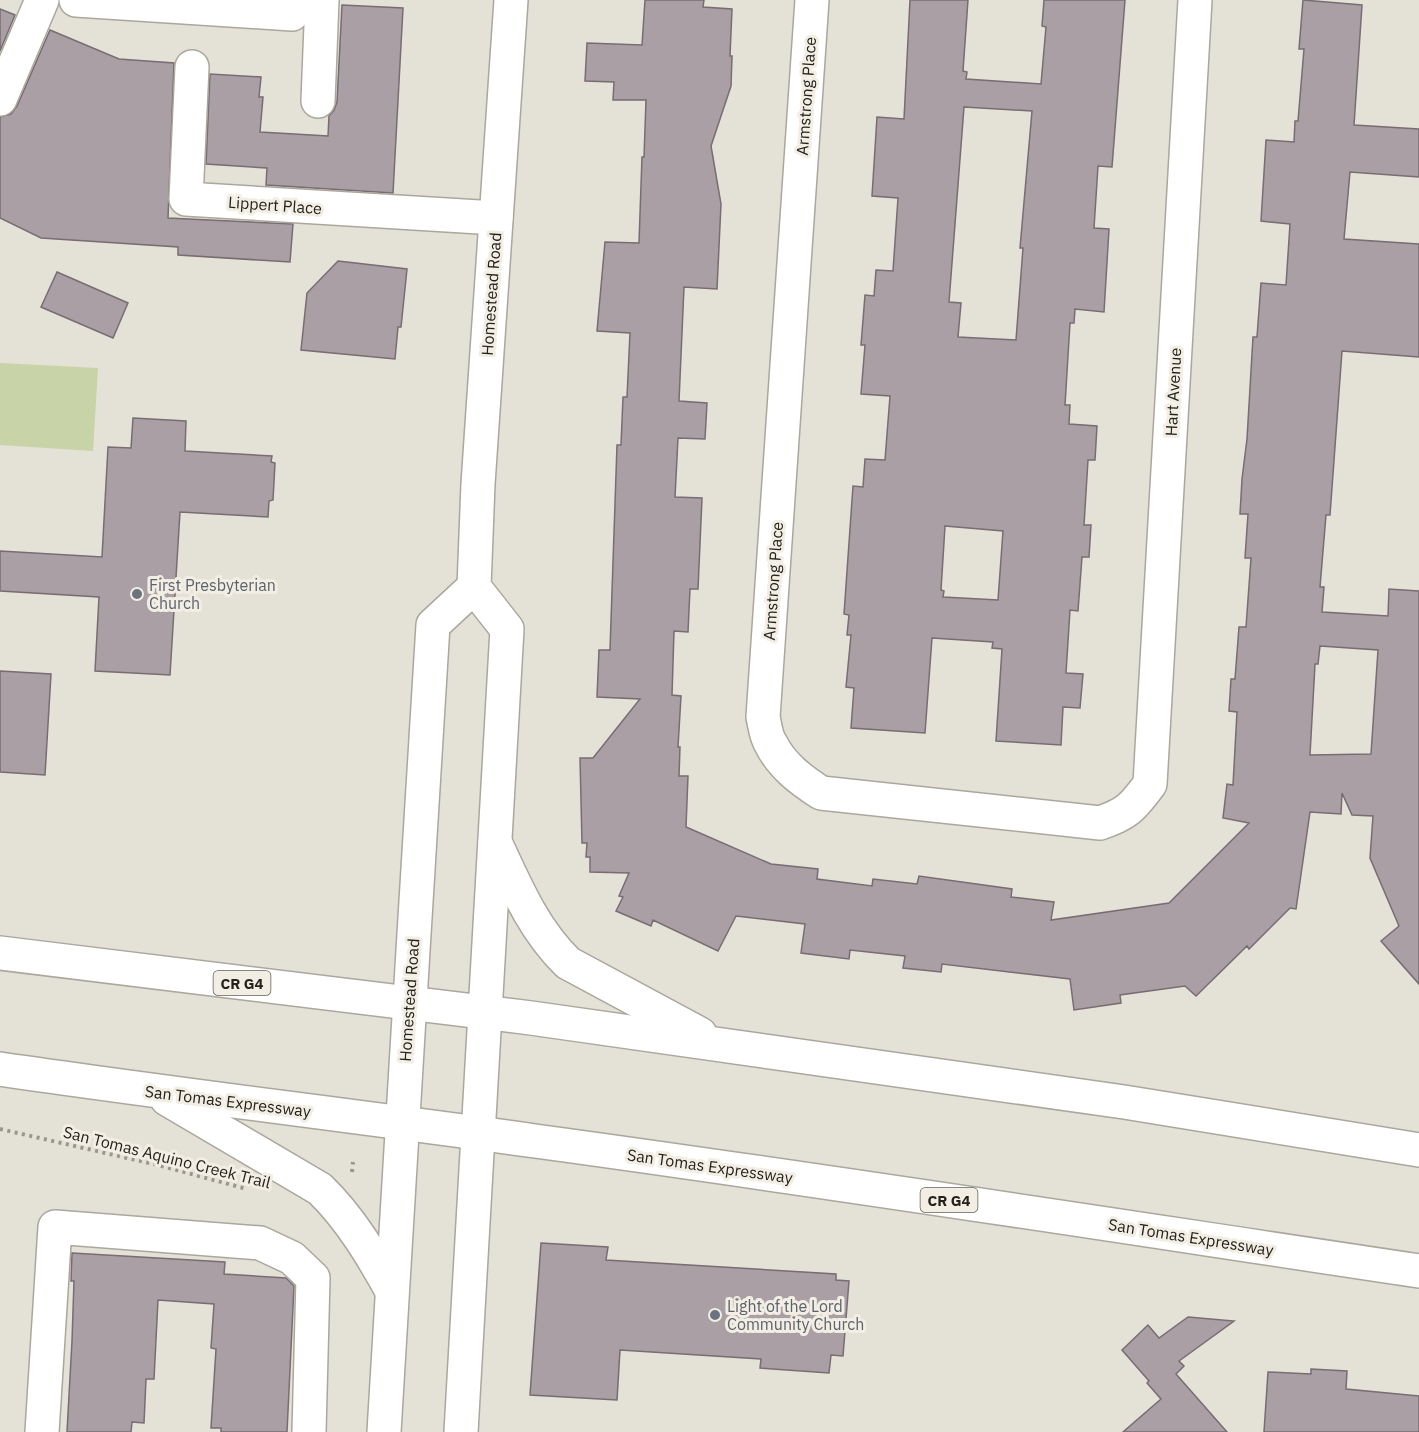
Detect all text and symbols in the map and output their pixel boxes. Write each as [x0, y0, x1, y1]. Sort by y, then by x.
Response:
street label: Armstrong Place [792, 36, 820, 156]
street label: Lippert Place [227, 192, 323, 218]
street label: Homestead Road [477, 232, 505, 356]
street label: Hart Avenue [1161, 347, 1185, 437]
street label: Armstrong Place [759, 521, 787, 641]
place label: First Presbyterian Church [149, 575, 276, 613]
marker: First Presbyterian Church [130, 587, 144, 601]
street label: Homestead Road [395, 938, 423, 1062]
road number: CR G4 [214, 971, 270, 995]
street label: San Tomas Expressway [144, 1081, 312, 1121]
street label: San Tomas Aquino Creek Trail [61, 1122, 273, 1192]
street label: San Tomas Expressway [626, 1144, 794, 1188]
road number: CR G4 [920, 1188, 978, 1212]
street label: San Tomas Expressway [1107, 1214, 1275, 1260]
place label: Light of the Lord Community Church [727, 1296, 864, 1334]
marker: Light of the Lord Community Church [708, 1308, 722, 1322]

